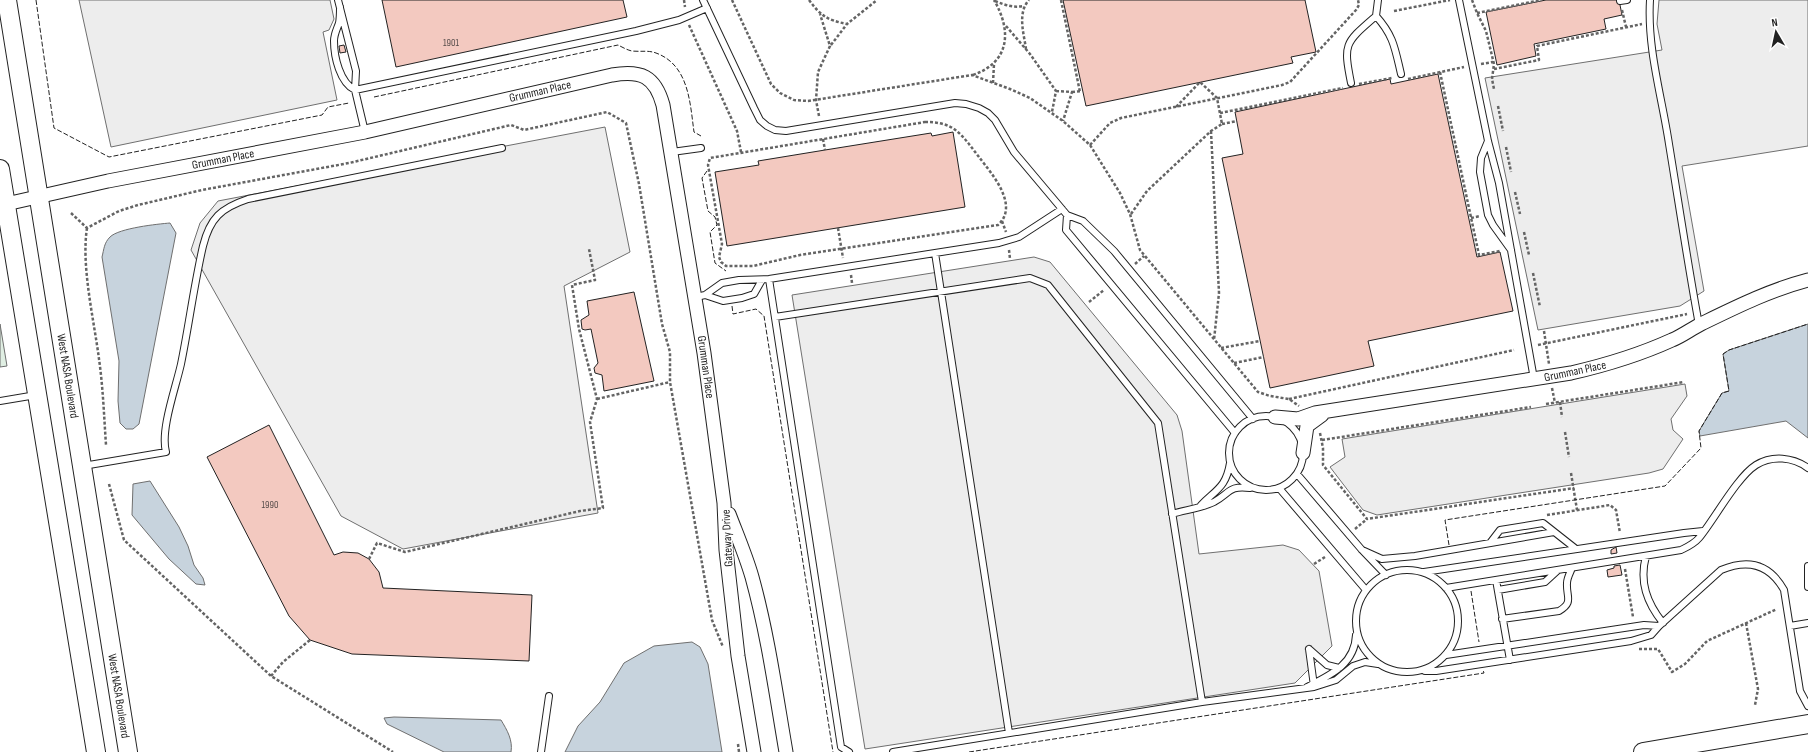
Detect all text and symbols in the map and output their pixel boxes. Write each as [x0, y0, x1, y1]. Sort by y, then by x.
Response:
north arrow [1756, 12, 1796, 52]
text: N [1771, 16, 1779, 29]
house number: 1901 [443, 37, 459, 49]
street label: Grumman Place [508, 77, 573, 106]
street label: Grumman Place [191, 146, 256, 173]
street label: West NASA Boulevard [53, 333, 82, 419]
street label: Grumman Place [694, 335, 717, 399]
street label: Grumman Place [1543, 358, 1608, 385]
house number: 1990 [262, 499, 278, 511]
street label: Gateway Drive [718, 509, 736, 567]
street label: West NASA Boulevard [104, 653, 133, 739]

